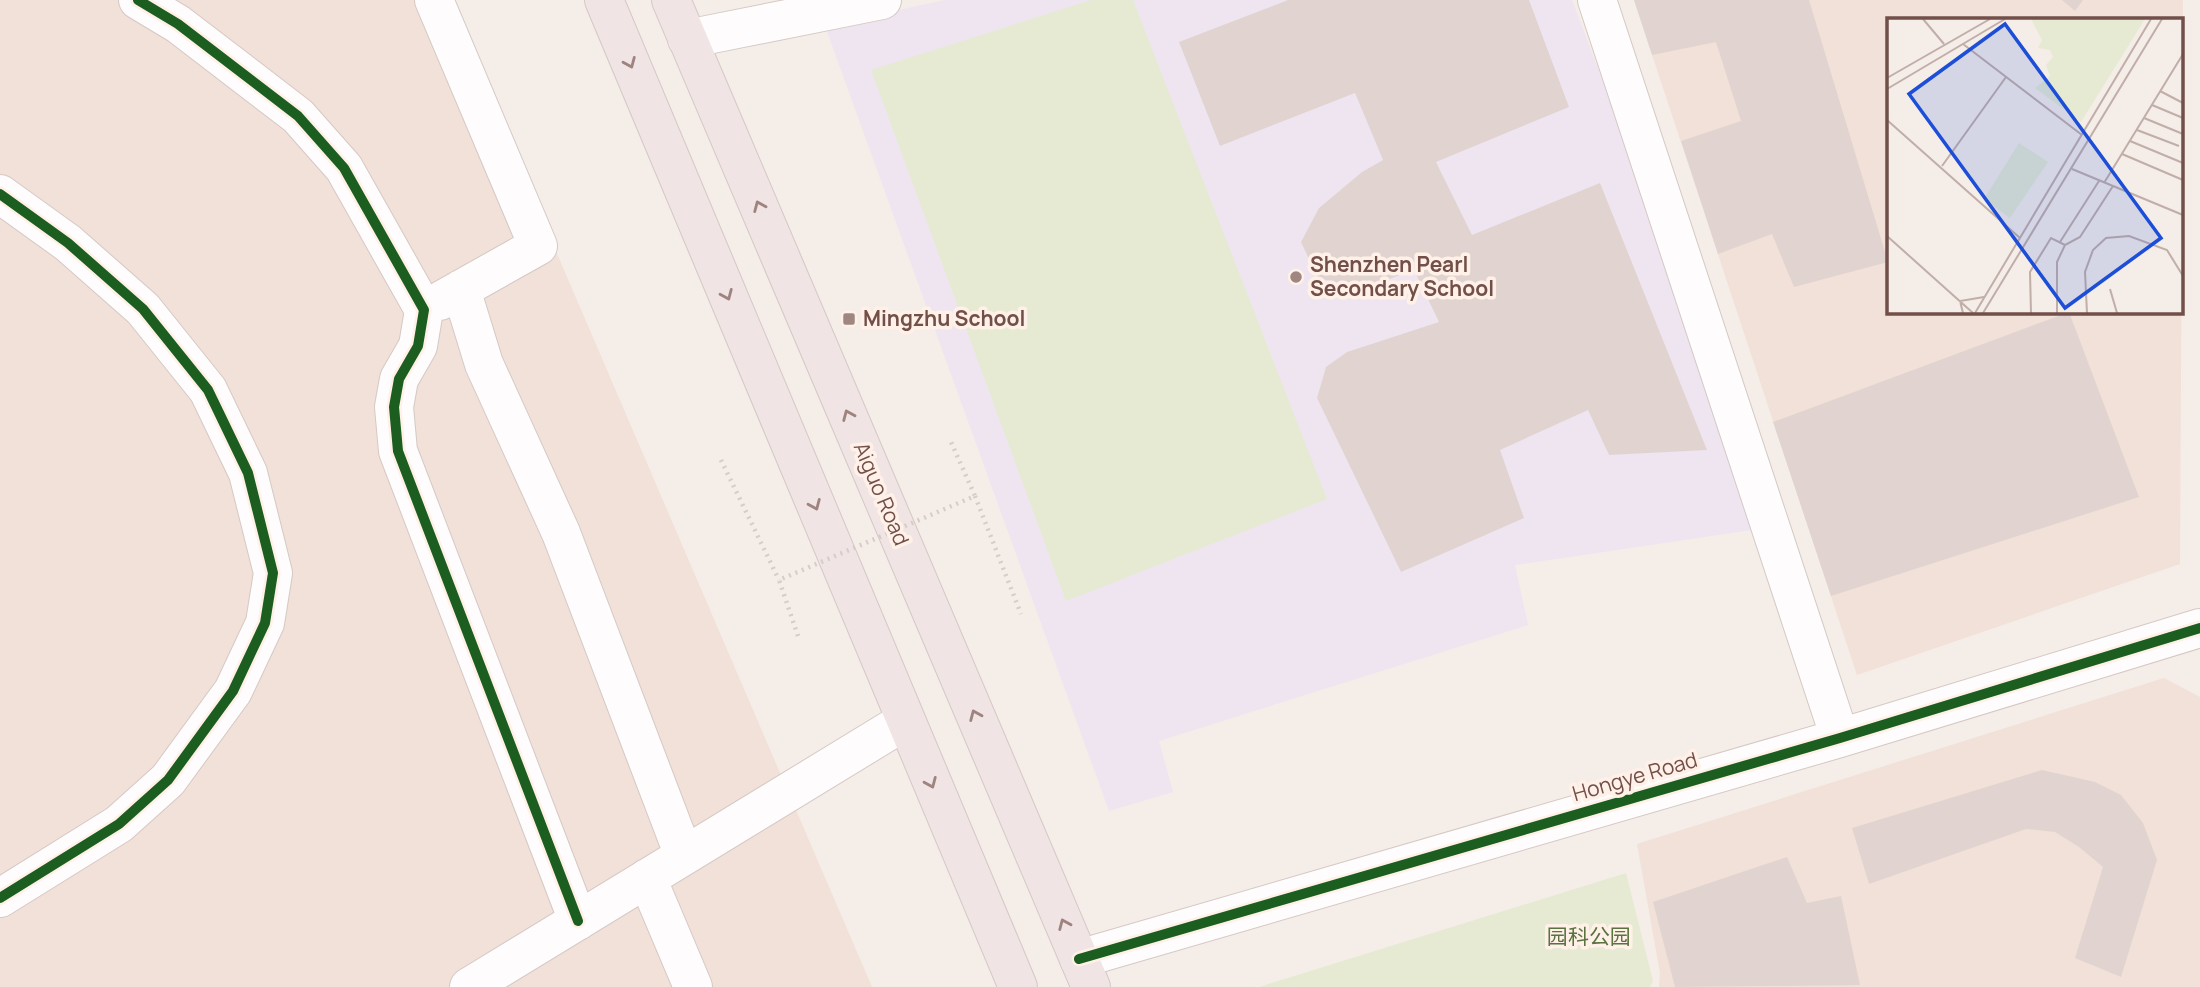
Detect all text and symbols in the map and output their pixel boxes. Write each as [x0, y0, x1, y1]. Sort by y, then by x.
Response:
inset map [1887, 18, 2182, 313]
one-way arrow [622, 56, 636, 68]
one-way arrow [753, 201, 767, 213]
place label: Shenzhen Pearl Secondary School [1310, 250, 1494, 302]
marker: Shenzhen Pearl Secondary School [1288, 269, 1304, 285]
one-way arrow [719, 288, 733, 301]
place label: Mingzhu School [863, 304, 1025, 332]
marker: Mingzhu School [841, 311, 857, 327]
one-way arrow [842, 410, 856, 422]
street label: Aiguo Road [848, 438, 916, 549]
one-way arrow [807, 498, 821, 511]
one-way arrow [969, 710, 983, 722]
street label: Hongye Road [1569, 745, 1700, 807]
one-way arrow [923, 776, 937, 788]
one-way arrow [1058, 919, 1072, 931]
park label: 园科公园 [1547, 922, 1631, 950]

